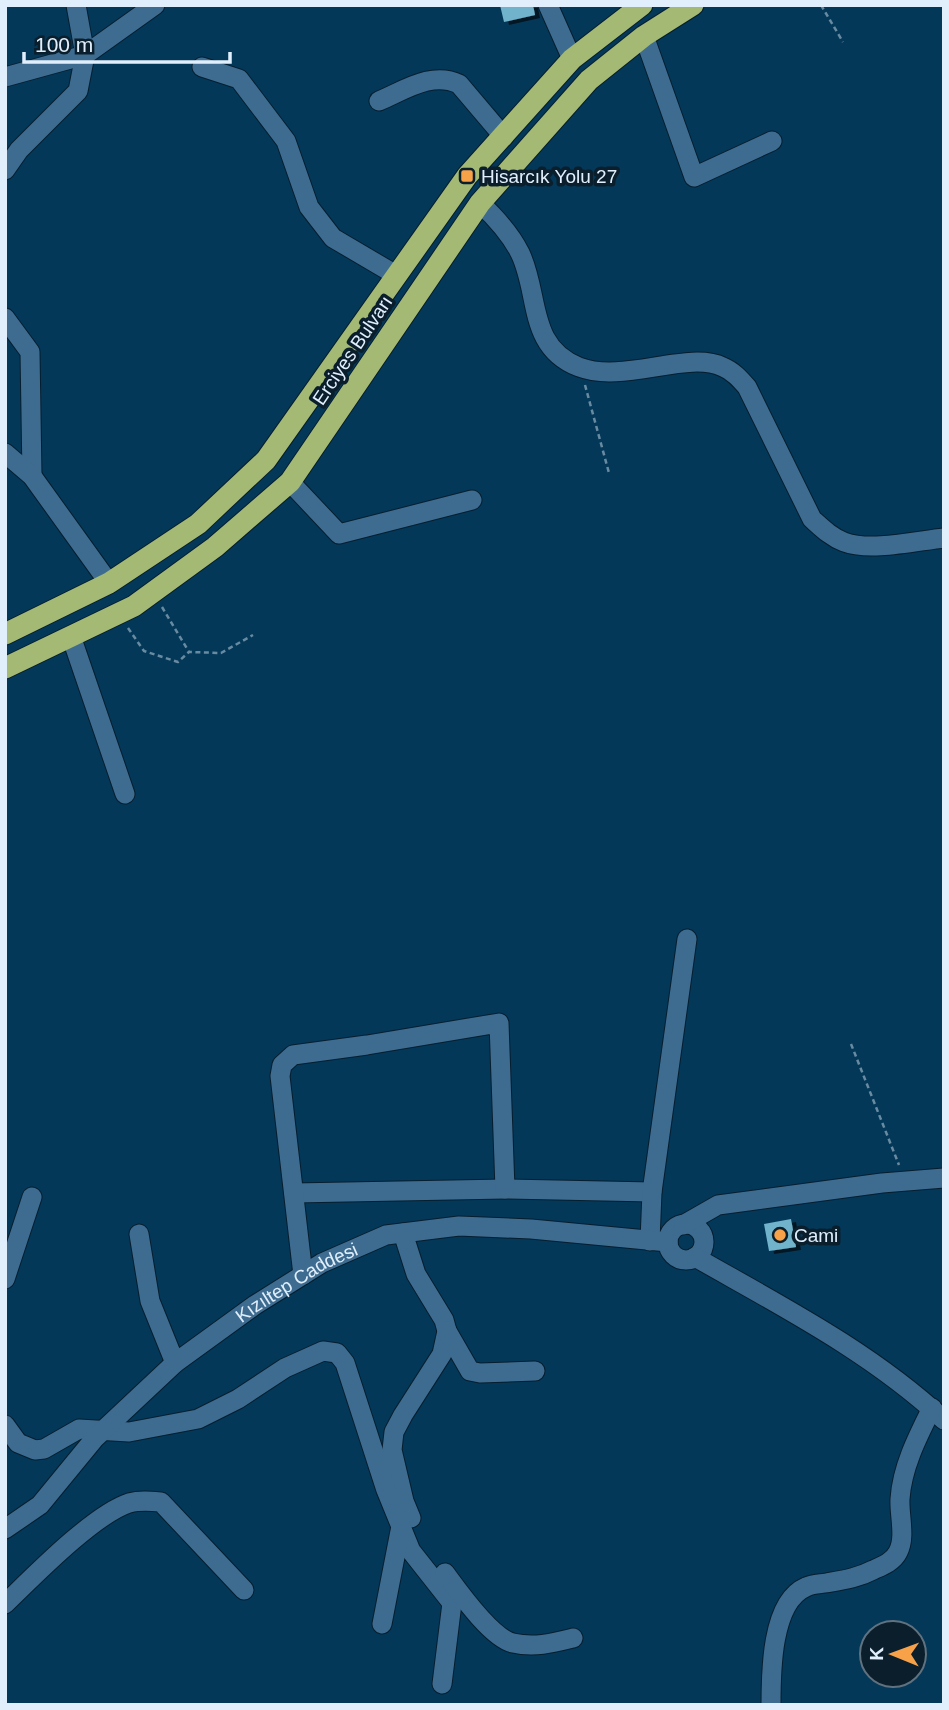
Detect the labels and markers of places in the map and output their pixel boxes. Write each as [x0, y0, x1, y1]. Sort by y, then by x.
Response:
place label: Hisarcık Yolu 27 [481, 166, 617, 187]
marker: Hisarcık Yolu 27 [459, 168, 475, 184]
place label: Cami [794, 1225, 838, 1246]
marker: Cami [772, 1227, 788, 1243]

